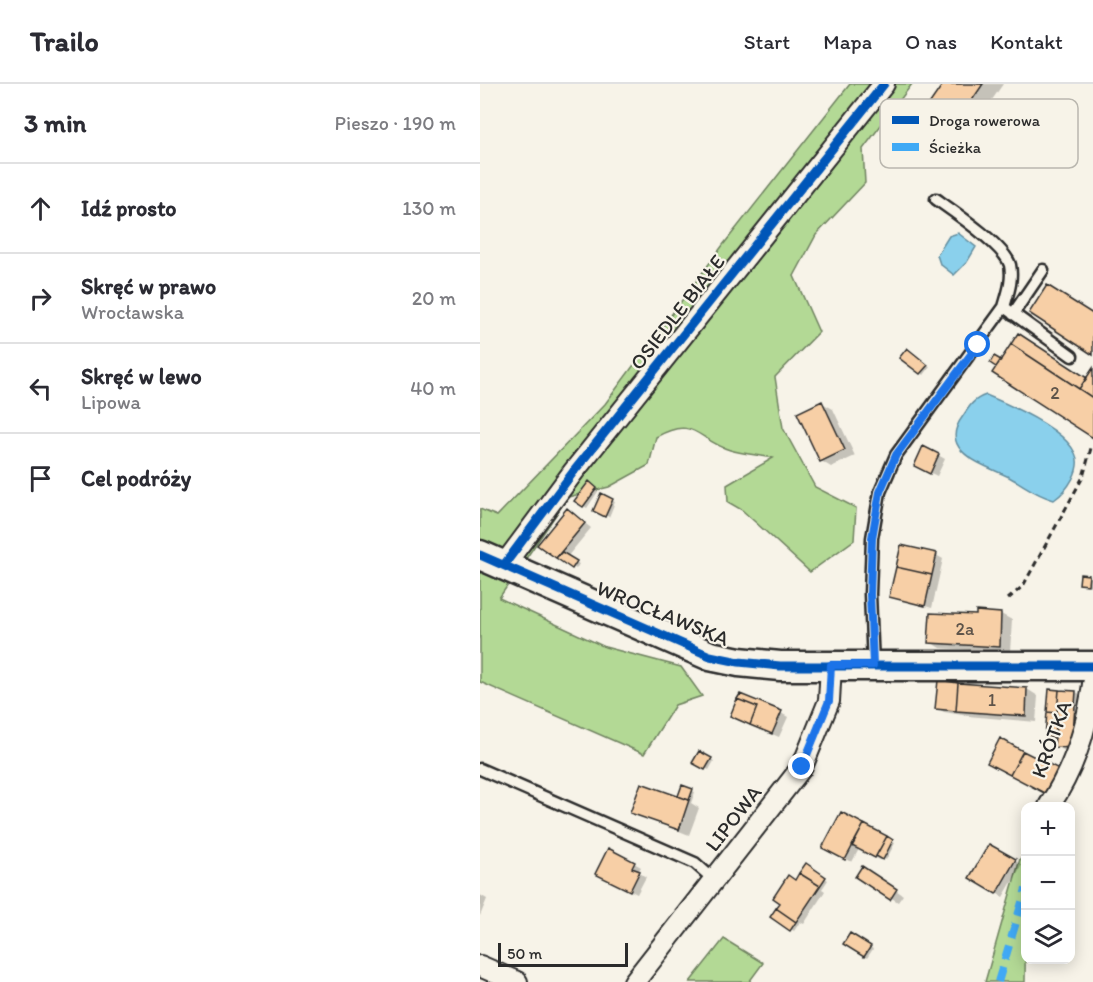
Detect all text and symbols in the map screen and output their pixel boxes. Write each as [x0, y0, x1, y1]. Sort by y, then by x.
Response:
text: Trailo [30, 24, 99, 58]
text: Start [744, 29, 790, 54]
text: Mapa [823, 29, 872, 54]
text: O nas [905, 29, 957, 54]
text: Kontakt [990, 29, 1063, 54]
legend [880, 99, 1078, 168]
text: 3 min [24, 107, 86, 139]
text: Pieszo · 190 m [335, 111, 456, 135]
text: Droga rowerowa [929, 111, 1041, 130]
text: Ścieżka [929, 138, 982, 157]
icon: ahead [24, 192, 57, 225]
text: Idź prosto [81, 195, 177, 222]
text: 130 m [402, 196, 456, 220]
street label: OSIEDLE BIAŁE [624, 249, 730, 375]
text: Skręć w prawo [81, 273, 216, 300]
icon: right [24, 282, 57, 315]
text: 20 m [412, 286, 456, 310]
text: Wrocławska [81, 300, 184, 324]
route start [964, 331, 990, 357]
text: Skręć w lewo [81, 363, 202, 390]
icon: left [24, 372, 57, 405]
text: 40 m [410, 376, 456, 400]
house number: 2 [1050, 382, 1060, 404]
text: Lipowa [81, 390, 141, 414]
icon: arrive [24, 462, 57, 495]
text: Cel podróży [81, 465, 191, 492]
street label: WROCŁAWSKA [593, 575, 733, 651]
house number: 2a [956, 618, 975, 640]
house number: 1 [988, 689, 996, 711]
street label: KRÓTKA [1026, 696, 1077, 781]
route end [788, 753, 814, 779]
street label: LIPOWA [699, 780, 767, 856]
map controls [1021, 802, 1075, 964]
button: + [1021, 802, 1075, 856]
button: − [1021, 856, 1075, 910]
button: layers [1021, 910, 1075, 964]
scale bar [498, 940, 628, 968]
text: 50 m [507, 944, 542, 963]

